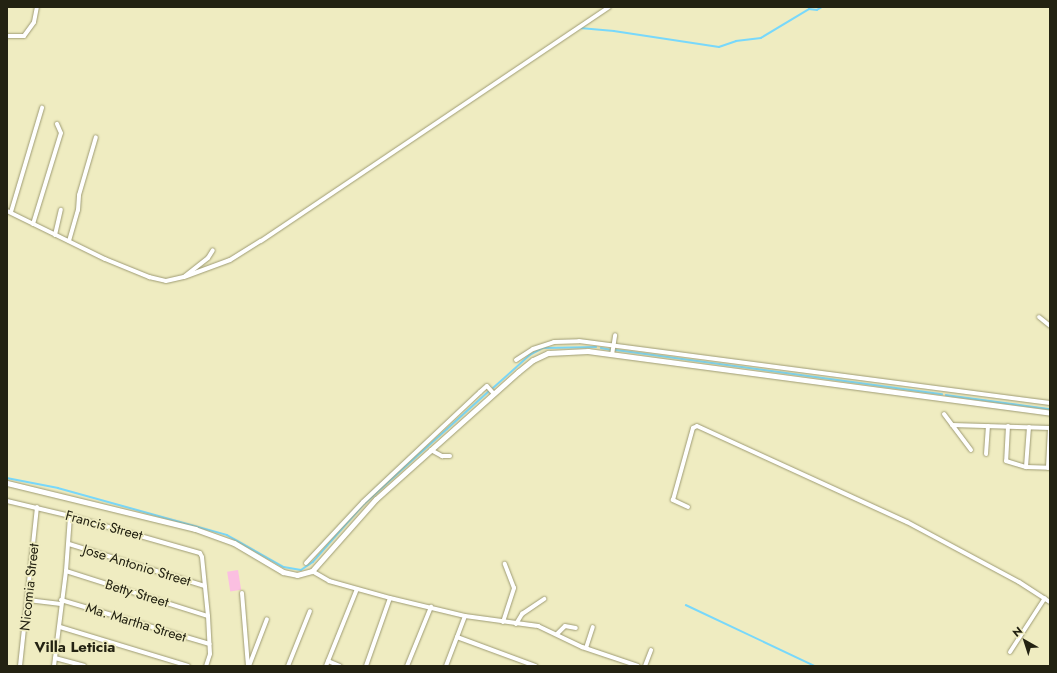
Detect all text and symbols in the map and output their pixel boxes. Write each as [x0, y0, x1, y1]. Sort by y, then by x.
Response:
street label: Francis Street [64, 507, 144, 543]
street label: Jose Antonio Street [81, 541, 193, 589]
street label: Nicomia Street [16, 543, 42, 631]
street label: Betty Street [103, 575, 171, 611]
street label: Ma. Martha Street [84, 599, 188, 645]
north arrow [1005, 621, 1045, 661]
text: N [1009, 623, 1026, 641]
district label: Villa Leticia [35, 639, 115, 657]

